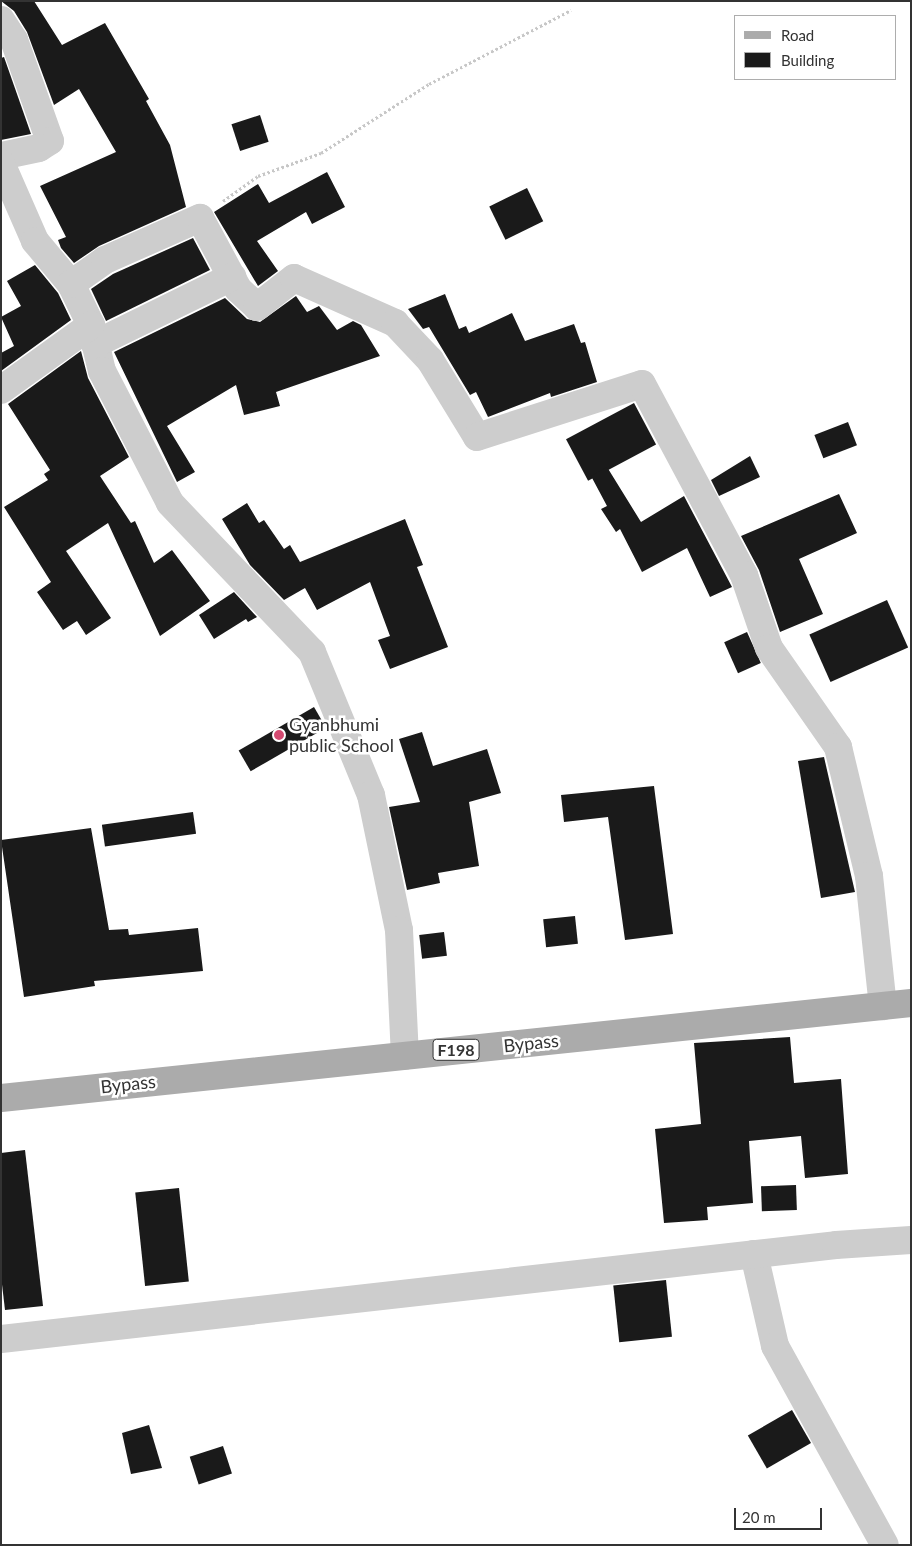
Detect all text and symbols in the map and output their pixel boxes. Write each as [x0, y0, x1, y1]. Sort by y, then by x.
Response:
legend [734, 15, 897, 80]
text: Road [781, 26, 814, 44]
text: Building [781, 51, 834, 69]
place label: Gyanbhumi public School [289, 714, 394, 756]
marker: Gyanbhumi public School [273, 729, 285, 741]
street label: Bypass [502, 1029, 560, 1057]
road number: F198 [432, 1036, 480, 1064]
street label: Bypass [99, 1070, 157, 1098]
scale bar [737, 1498, 824, 1530]
text: 20 m [742, 1508, 776, 1526]

